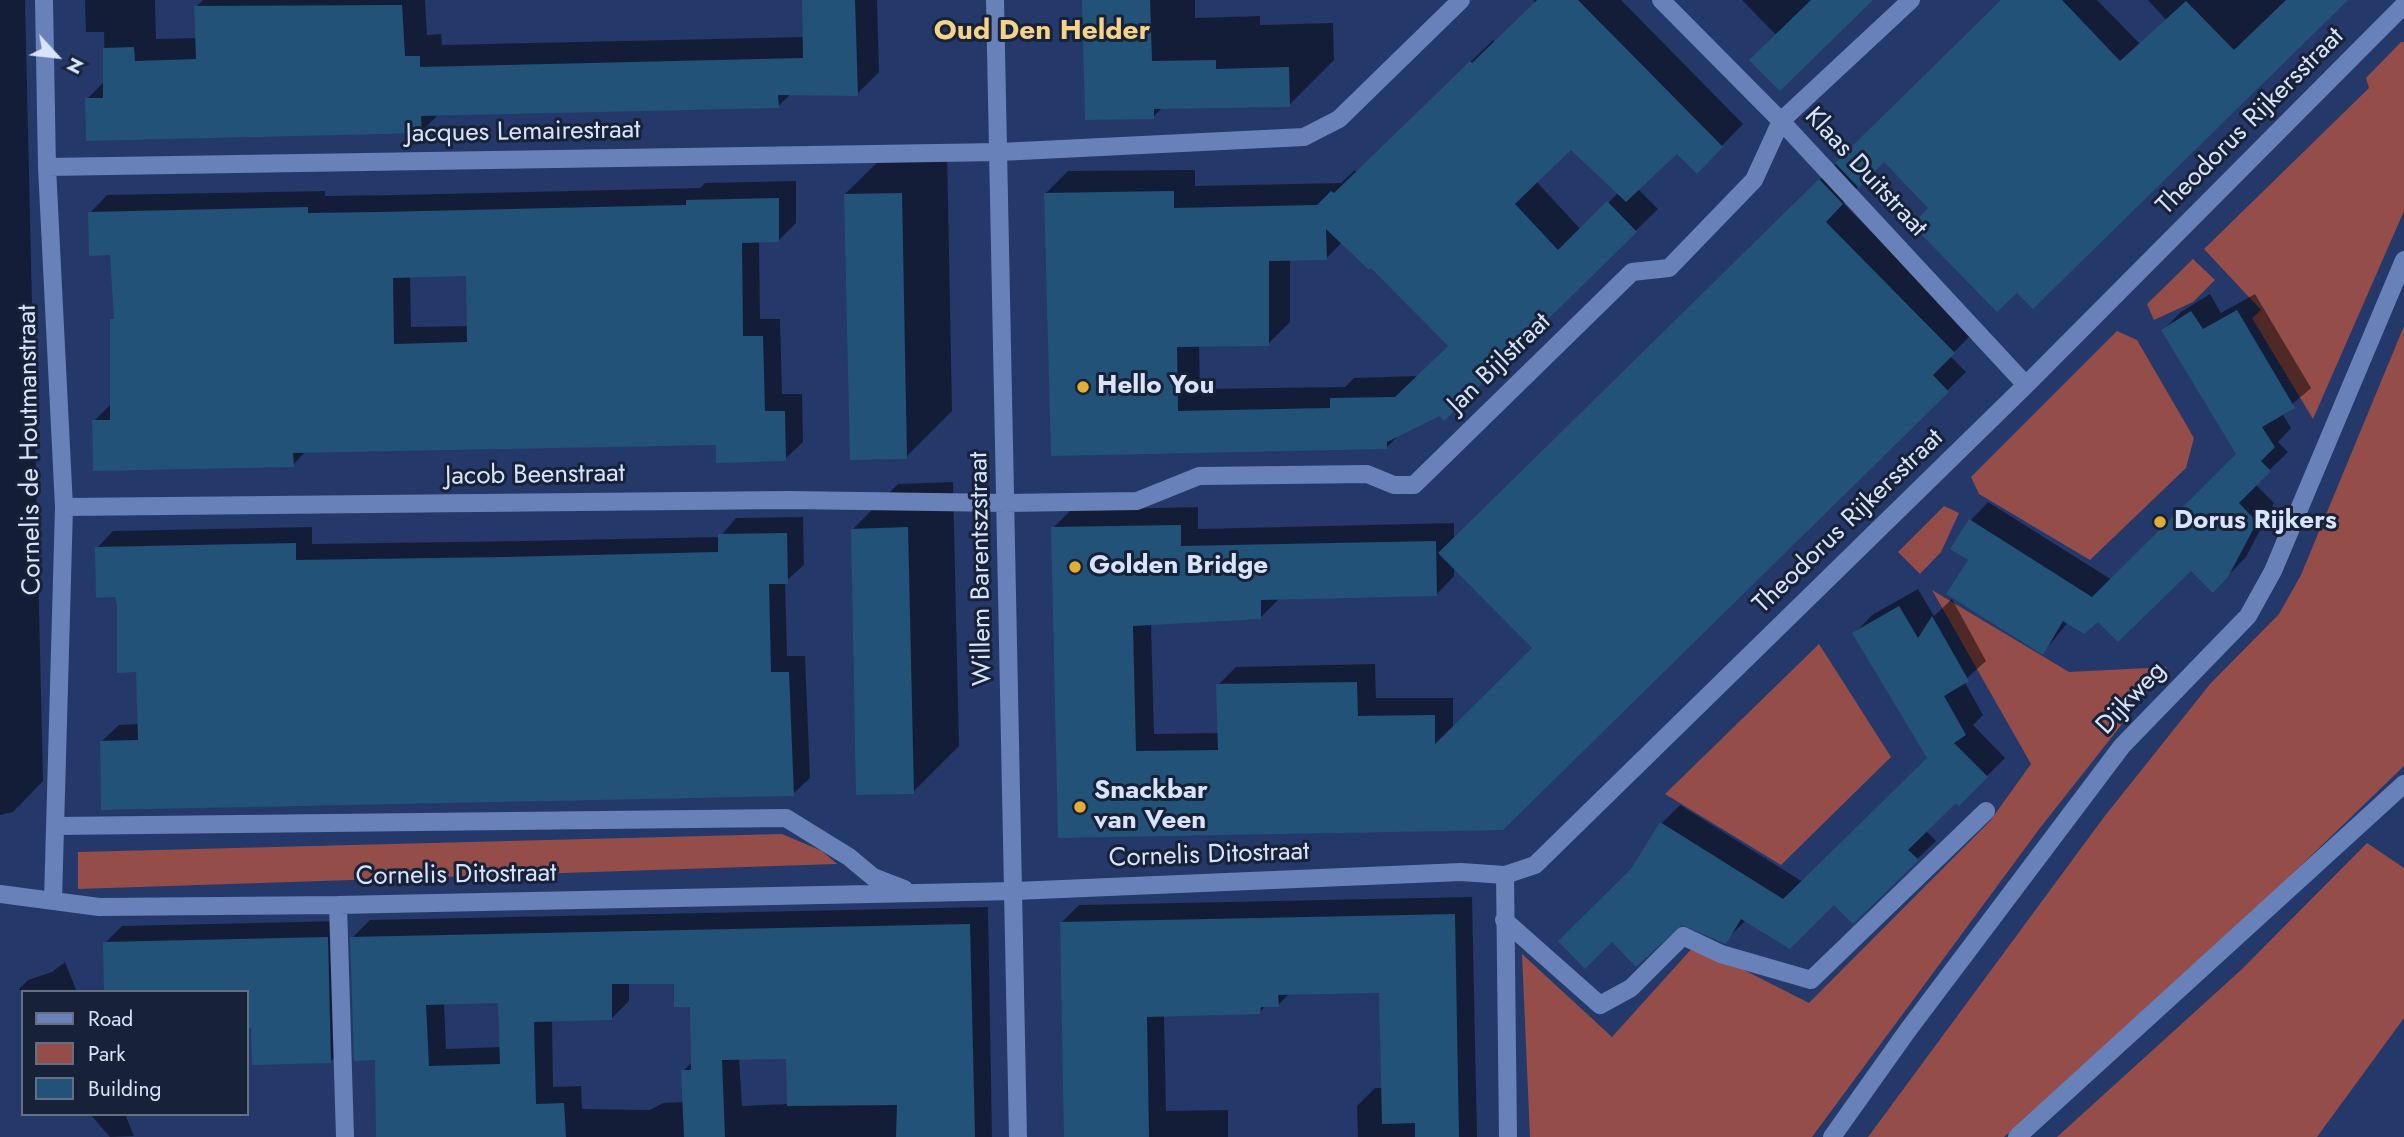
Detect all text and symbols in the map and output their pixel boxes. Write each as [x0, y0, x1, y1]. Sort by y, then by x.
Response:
district label: Oud Den Helder [934, 15, 1150, 49]
north arrow [21, 21, 91, 91]
street label: Theodorus Rijkersstraat [2151, 22, 2351, 222]
text: N [60, 53, 91, 79]
street label: Klaas Duitstraat [1797, 102, 1933, 244]
street label: Jacques Lemairestraat [405, 115, 641, 151]
street label: Cornelis de Houtmanstraat [13, 304, 49, 596]
street label: Jan Bijlstraat [1442, 307, 1558, 421]
place label: Hello You [1097, 371, 1214, 403]
marker: Hello You [1075, 379, 1091, 395]
street label: Theodorus Rijkersstraat [1748, 423, 1950, 621]
street label: Willem Barentszstraat [964, 452, 1000, 686]
street label: Jacob Beenstraat [445, 459, 625, 493]
place label: Dorus Rijkers [2174, 506, 2337, 538]
marker: Dorus Rijkers [2152, 514, 2168, 530]
place label: Golden Bridge [1089, 551, 1268, 583]
marker: Golden Bridge [1067, 559, 1083, 575]
street label: Dijkweg [2090, 656, 2174, 742]
place label: Snackbar van Veen [1094, 776, 1208, 838]
marker: Snackbar van Veen [1072, 799, 1088, 815]
street label: Cornelis Ditostraat [1108, 837, 1310, 875]
street label: Cornelis Ditostraat [355, 859, 557, 893]
legend [21, 990, 248, 1116]
text: Road [88, 1004, 133, 1034]
text: Park [88, 1039, 125, 1069]
text: Building [88, 1074, 161, 1104]

